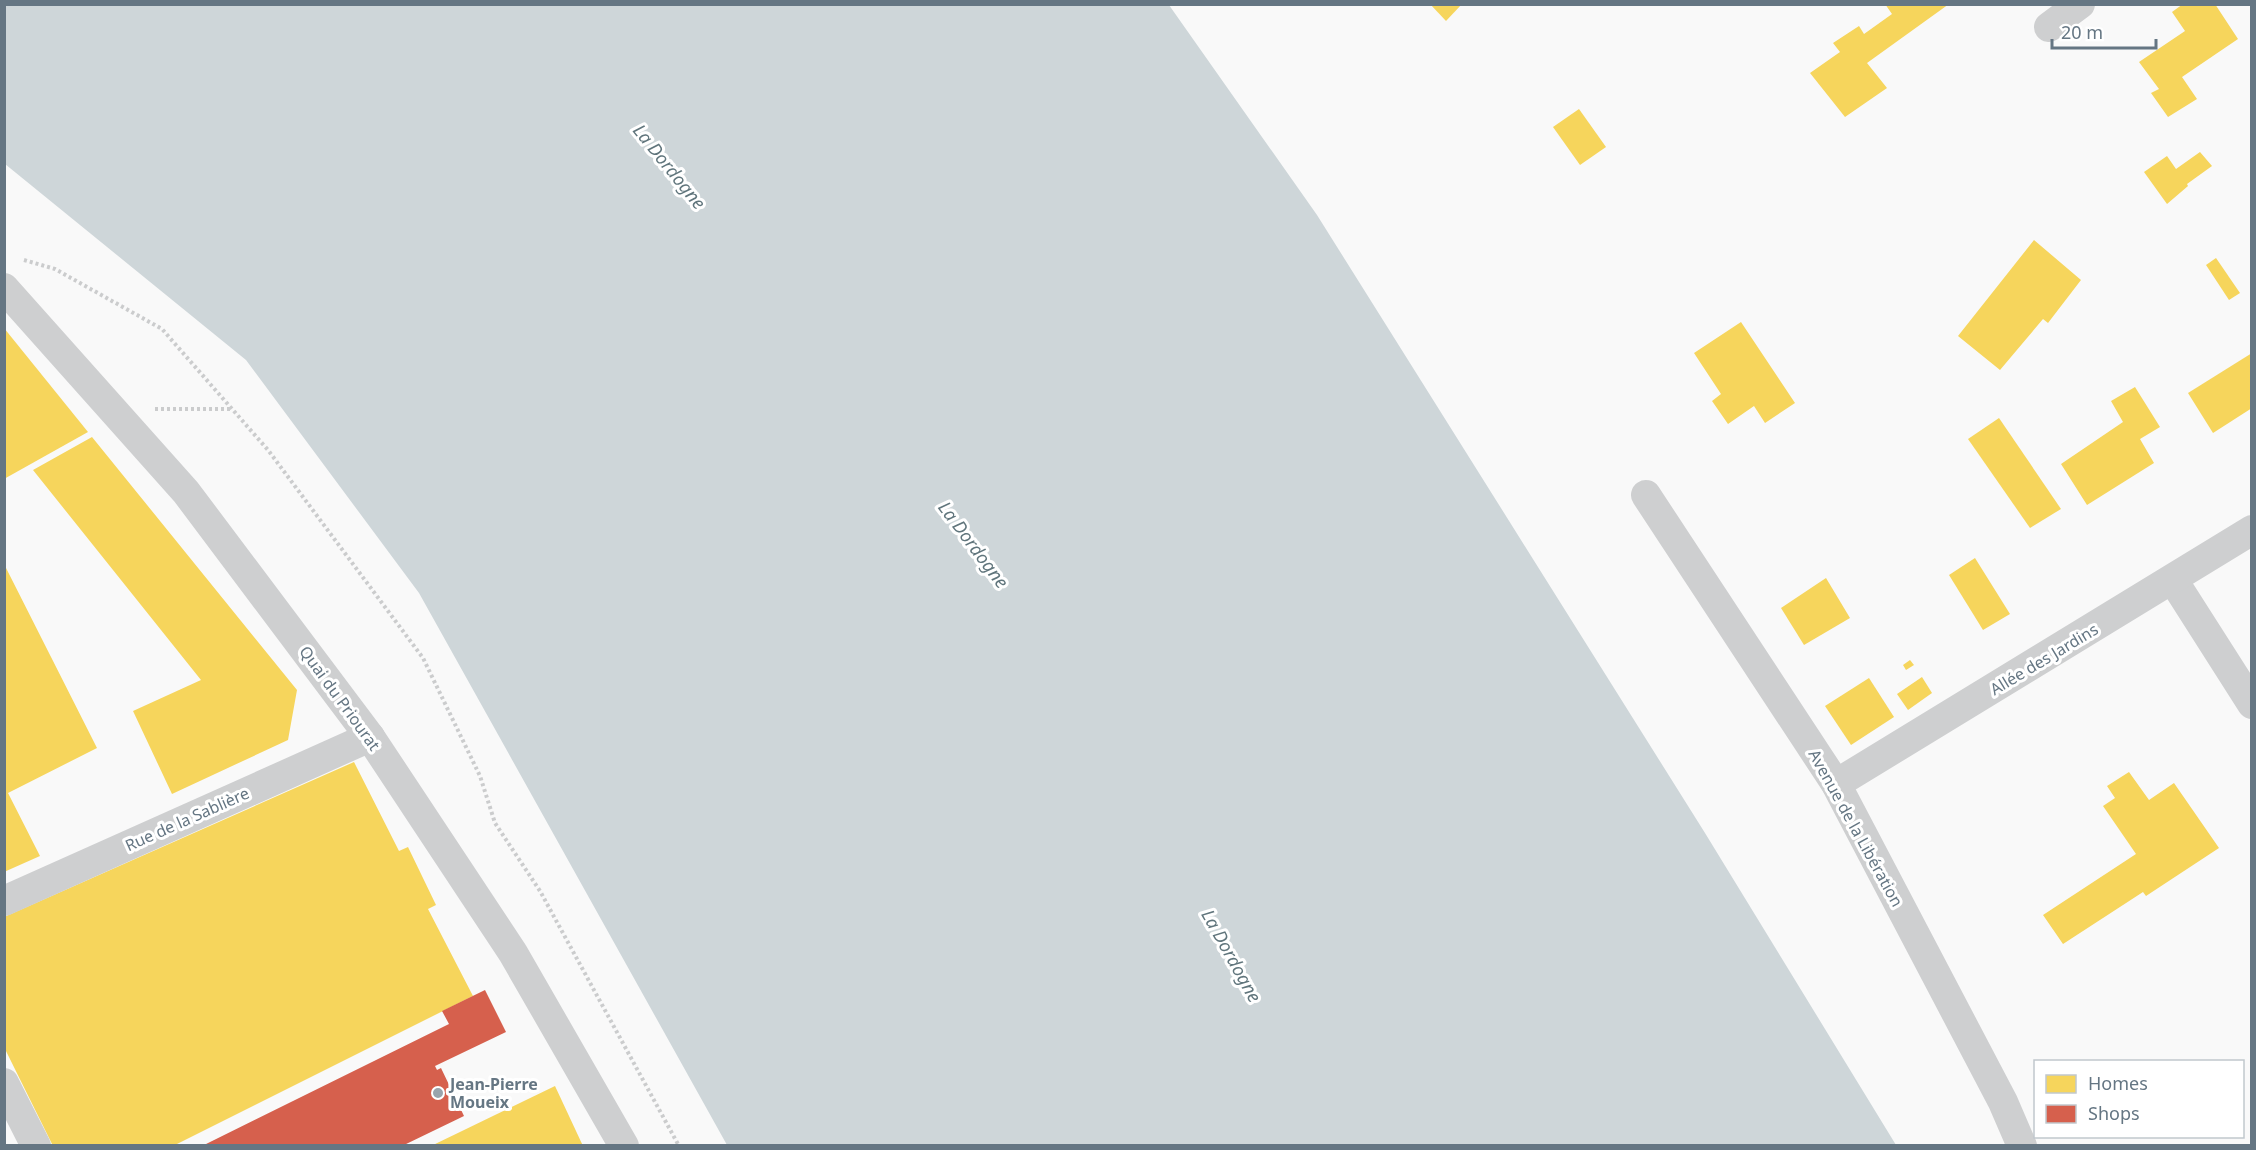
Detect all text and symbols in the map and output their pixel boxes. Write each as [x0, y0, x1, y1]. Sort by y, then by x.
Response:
scale bar [2052, 12, 2156, 50]
text: 20 m [2061, 20, 2103, 44]
water label: La Dordogne [628, 119, 711, 214]
water label: La Dordogne [933, 496, 1014, 593]
street label: Allée des Jardins [1986, 618, 2102, 700]
street label: Quai du Priourat [294, 641, 386, 755]
street label: Avenue de la Libération [1804, 745, 1908, 911]
street label: Rue de la Sablière [122, 782, 252, 856]
water label: La Dordogne [1196, 905, 1267, 1006]
legend [2034, 1060, 2244, 1138]
text: Homes [2088, 1071, 2148, 1095]
place label: Jean-Pierre Moueix [448, 1073, 538, 1113]
marker: Jean-Pierre Moueix [431, 1086, 445, 1100]
text: Shops [2088, 1101, 2140, 1125]

